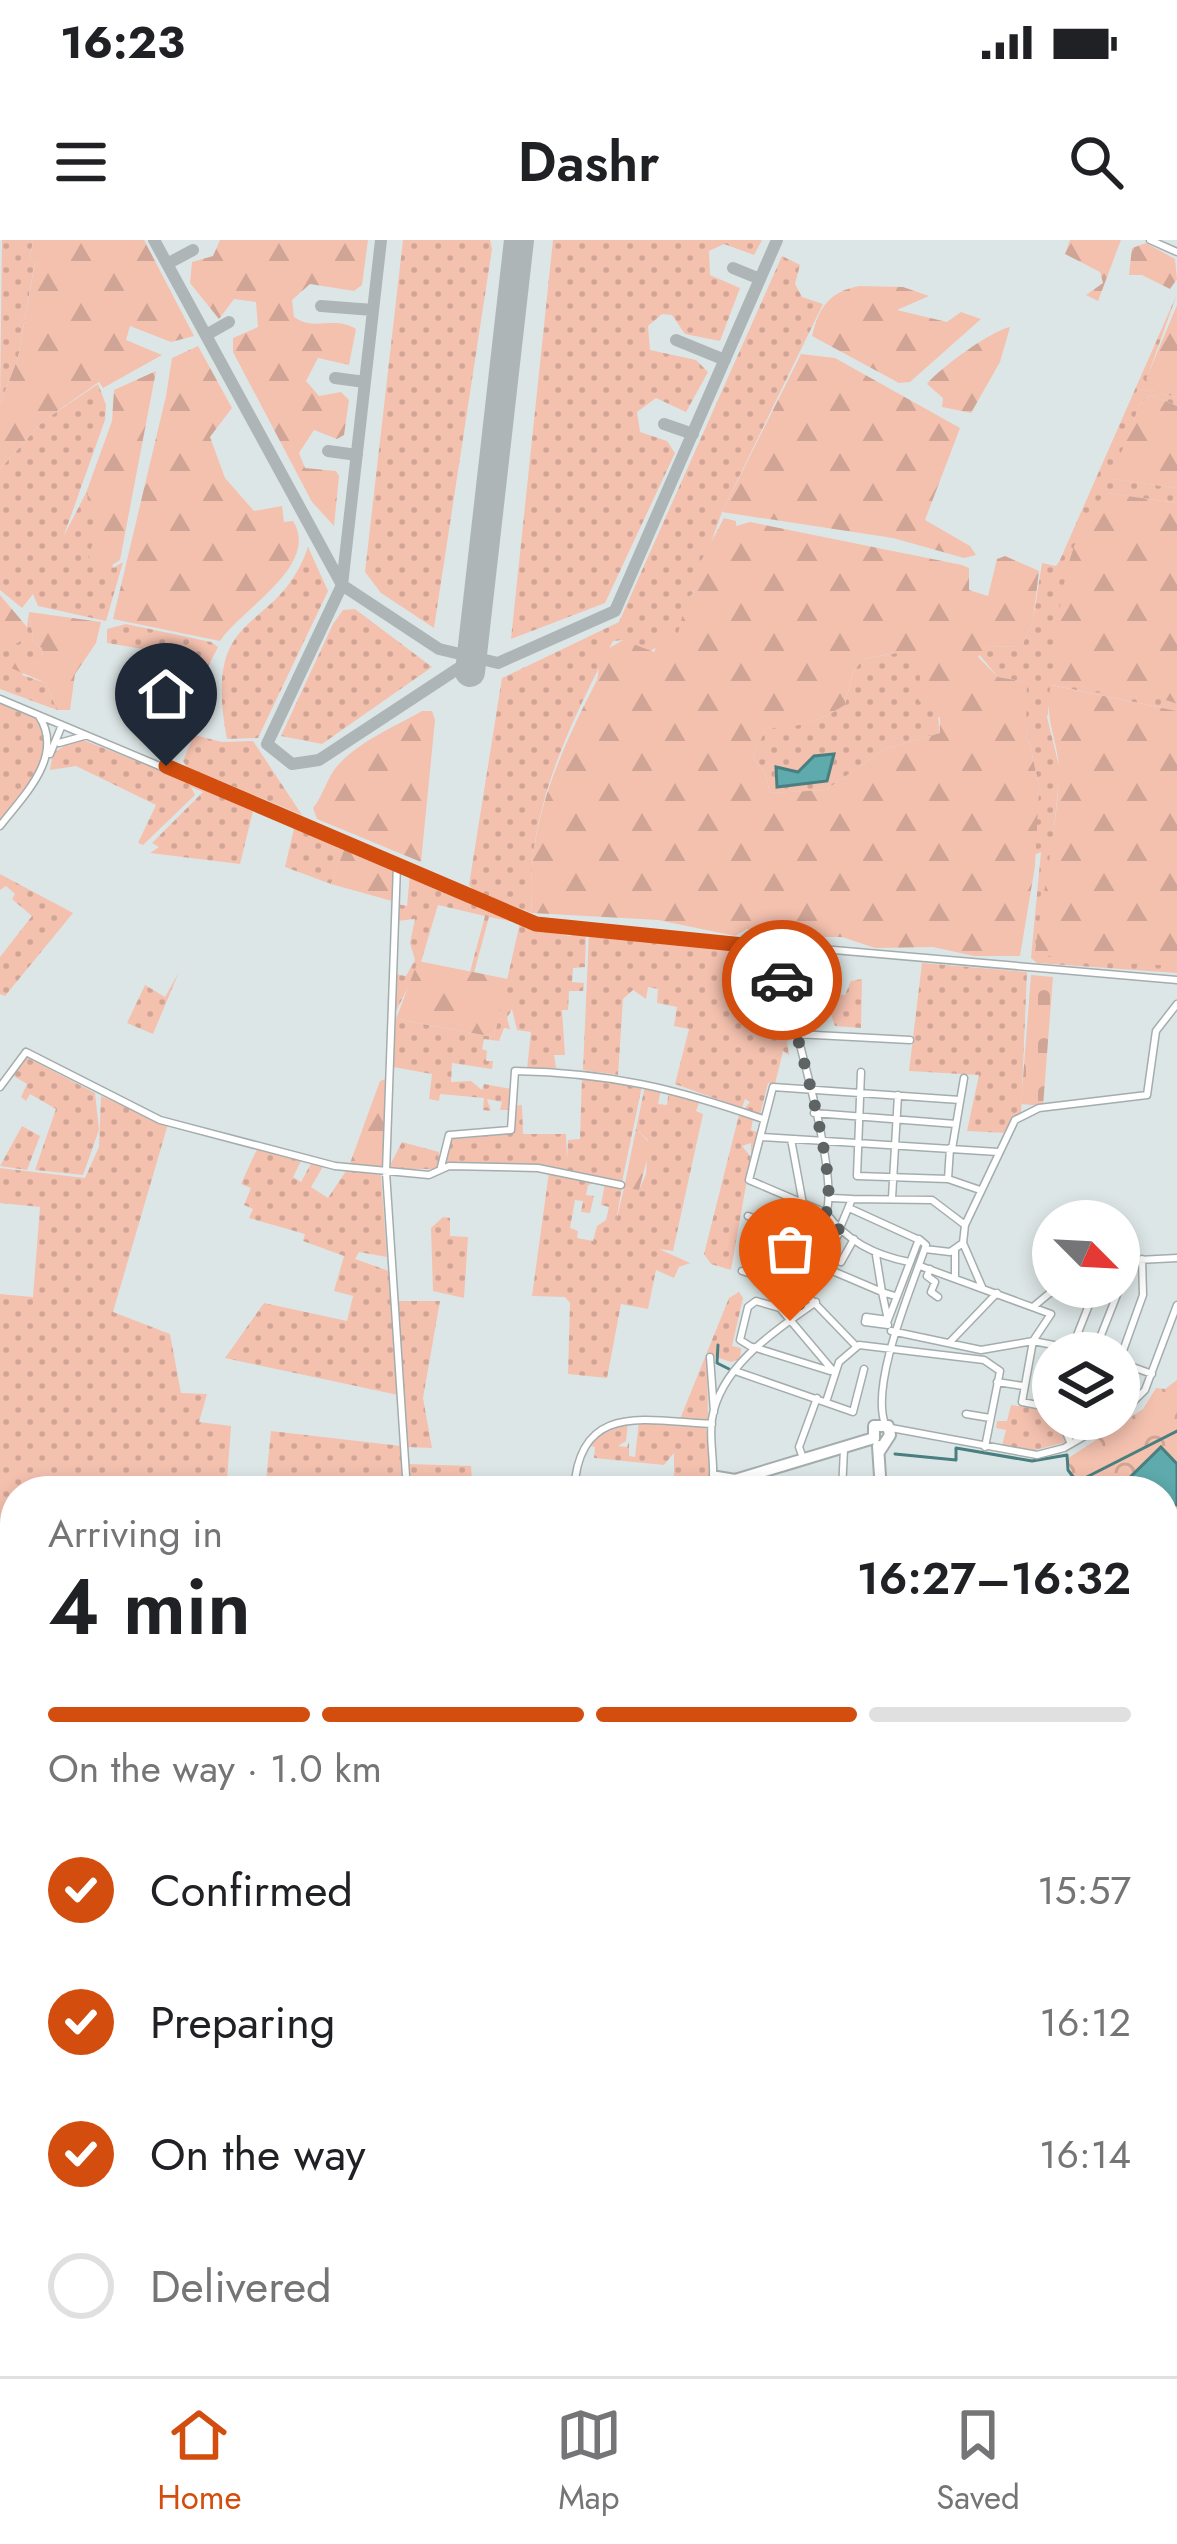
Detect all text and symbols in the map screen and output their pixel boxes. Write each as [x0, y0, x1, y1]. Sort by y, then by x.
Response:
text: 16:23 [60, 10, 185, 75]
text: Dashr [518, 123, 659, 201]
icon: menu [48, 129, 114, 195]
icon: search [1063, 129, 1129, 195]
pin [115, 643, 217, 766]
icon: home [133, 661, 199, 727]
courier [722, 920, 842, 1040]
icon: car [749, 947, 815, 1013]
pin [739, 1198, 841, 1321]
north arrow [1032, 1200, 1140, 1308]
map controls [1032, 1200, 1140, 1440]
icon: bag [757, 1216, 823, 1282]
button: layers [1032, 1332, 1140, 1440]
text: Arriving in [48, 1505, 223, 1562]
text: 16:27–16:32 [857, 1546, 1131, 1611]
text: 4 min [48, 1551, 251, 1663]
text: On the way · 1.0 km [48, 1740, 382, 1797]
icon: check [48, 1857, 114, 1923]
text: Confirmed [150, 1858, 353, 1923]
text: 15:57 [1037, 1862, 1131, 1919]
icon: check [48, 1989, 114, 2055]
text: Preparing [150, 1990, 335, 2055]
text: 16:12 [1040, 1994, 1131, 2051]
icon: check [48, 2121, 114, 2187]
text: On the way [150, 2122, 366, 2187]
text: 16:14 [1039, 2126, 1131, 2183]
text: Delivered [150, 2254, 332, 2319]
tab: Home [157, 2402, 242, 2521]
tab: Map [556, 2402, 622, 2521]
tab: Saved [936, 2402, 1020, 2521]

